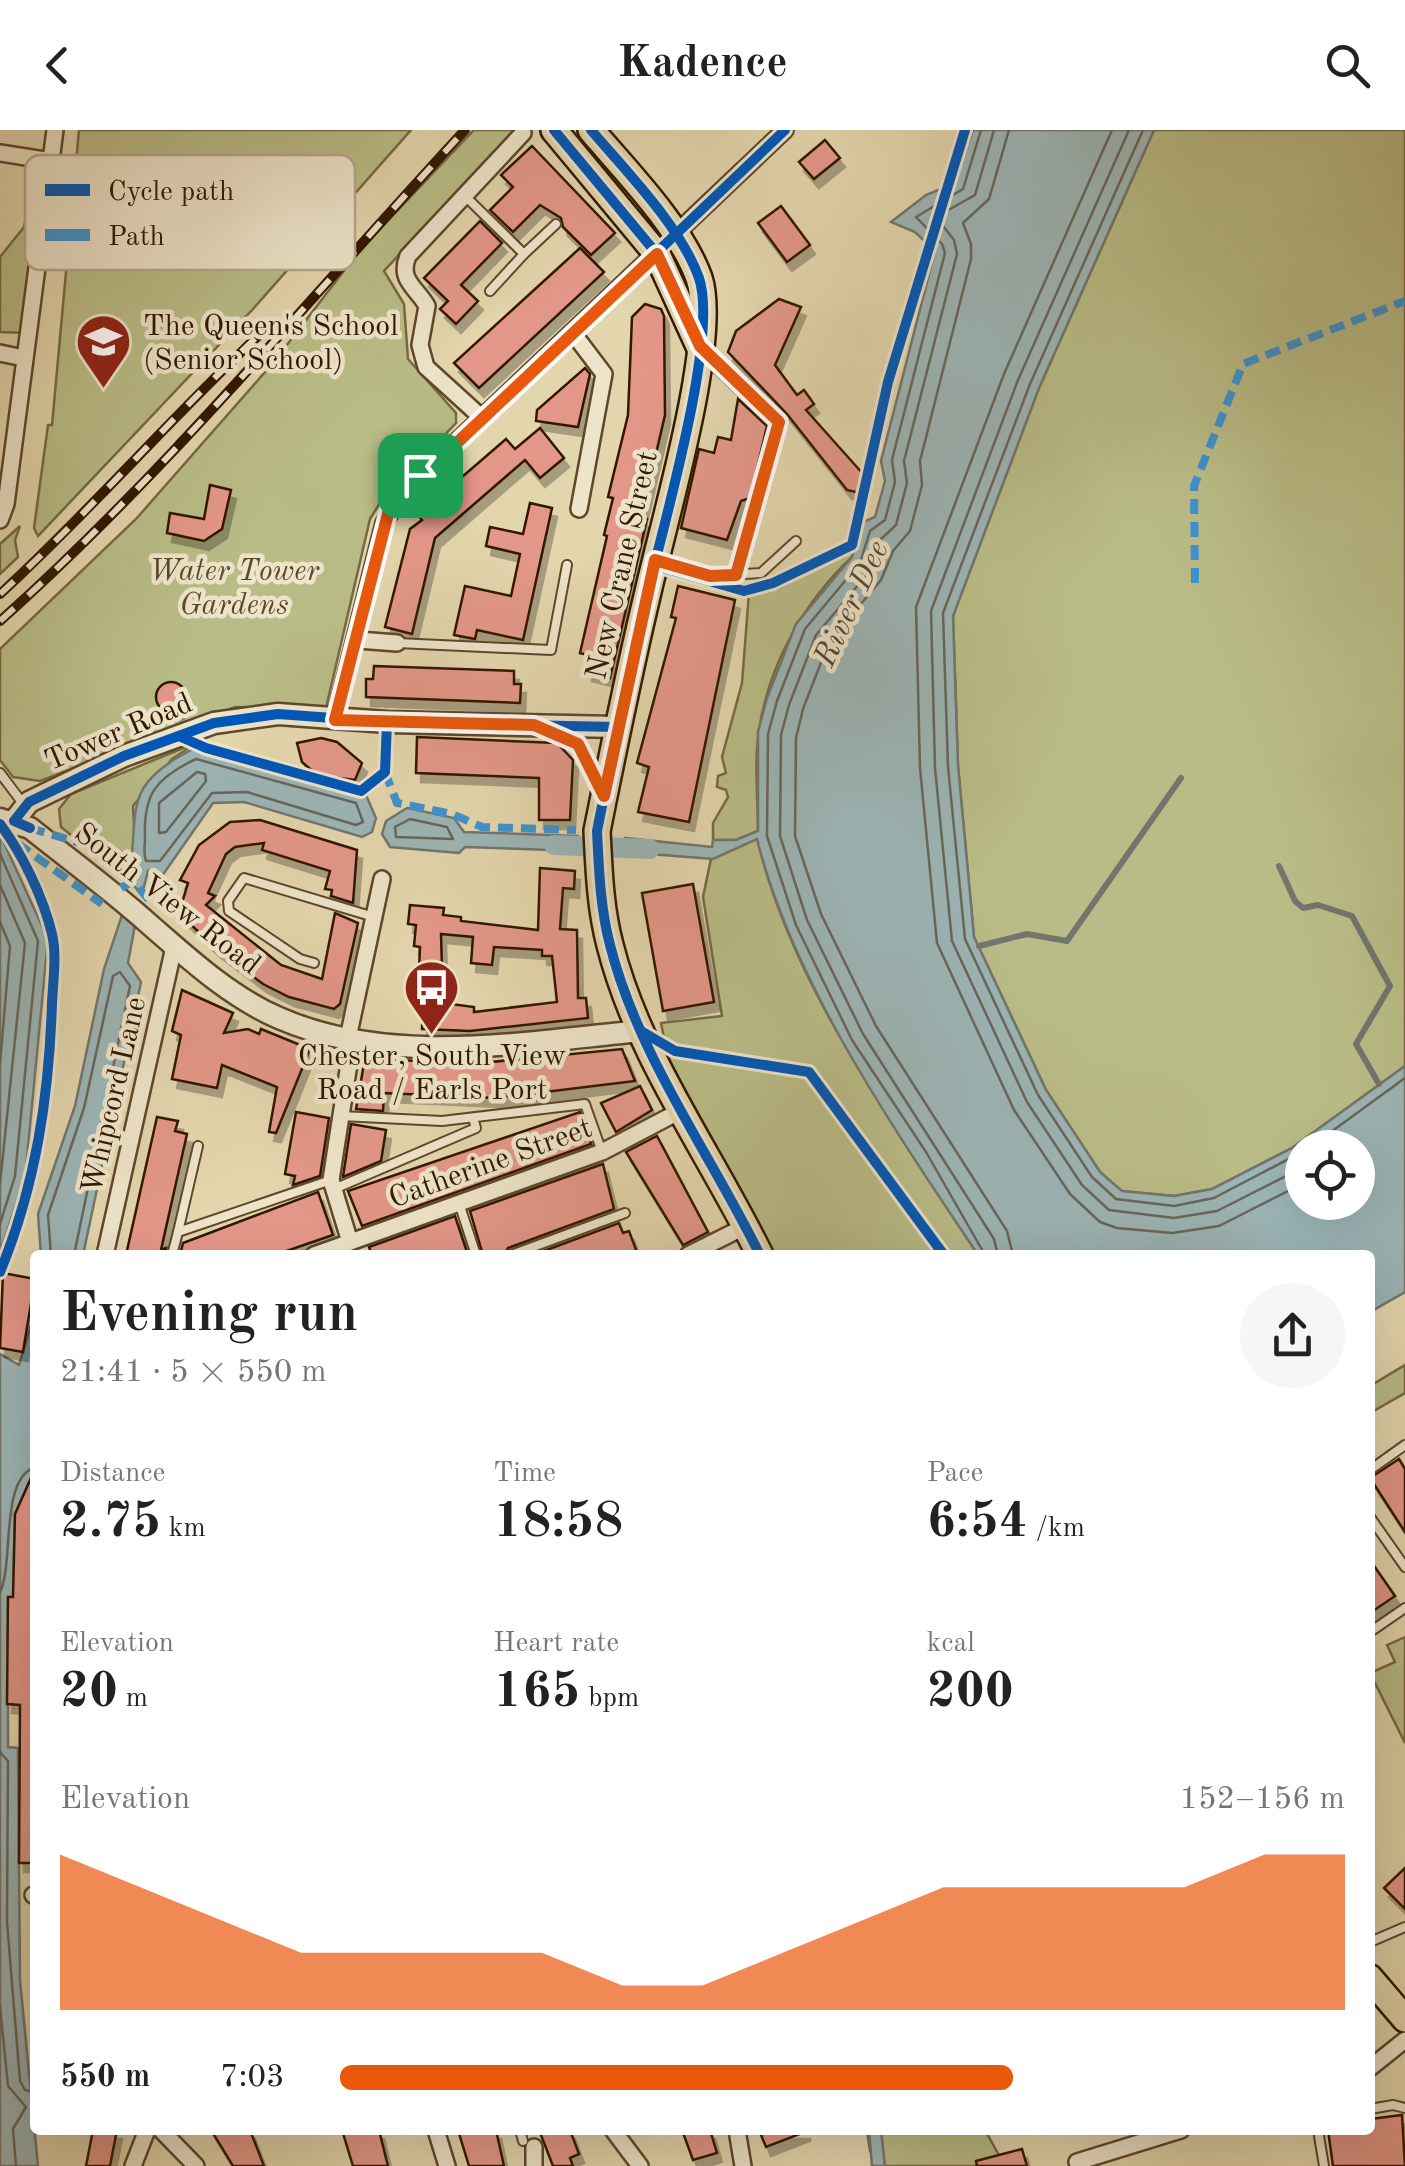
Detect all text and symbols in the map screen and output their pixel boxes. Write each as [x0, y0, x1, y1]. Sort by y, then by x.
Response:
icon: back [30, 38, 85, 93]
icon: search [1320, 38, 1375, 93]
text: Kadence [617, 42, 788, 87]
legend [25, 155, 355, 270]
text: Cycle path [108, 179, 234, 207]
text: Path [108, 224, 165, 252]
school or university icon: The Queen's School (Senior School) [74, 312, 134, 391]
place label: The Queen's School (Senior School) [143, 312, 398, 376]
pin [378, 433, 463, 518]
icon: arrive [393, 448, 448, 503]
street label: New Crane Street [582, 448, 664, 683]
water label: River Dee [809, 536, 896, 673]
park label: Water Tower Gardens [149, 557, 320, 621]
street label: Tower Road [41, 688, 197, 777]
street label: South View Road [68, 818, 265, 981]
bus stop icon: Chester, South View Road / Earls Port [402, 957, 462, 1036]
street label: Whipcord Lane [78, 994, 152, 1197]
place label: Chester, South View Road / Earls Port [298, 1042, 566, 1106]
street label: Catherine Street [385, 1113, 596, 1215]
map controls [1285, 1130, 1375, 1220]
button: locate [1285, 1130, 1375, 1220]
button: share [1240, 1283, 1345, 1388]
text: Evening run [60, 1288, 358, 1343]
text: 21:41 · 5 × 550 m [60, 1357, 327, 1389]
text: Distance [60, 1460, 165, 1488]
text: Time [493, 1460, 556, 1488]
text: Pace [927, 1460, 983, 1488]
text: 2.75 [60, 1498, 161, 1548]
text: 18:58 [493, 1498, 623, 1548]
text: 6:54 [927, 1498, 1028, 1548]
text: km [161, 1515, 206, 1543]
text: /km [1028, 1515, 1085, 1543]
text: Elevation [60, 1630, 174, 1658]
text: Heart rate [493, 1630, 619, 1658]
text: kcal [927, 1630, 975, 1658]
text: 20 [60, 1668, 118, 1718]
text: 165 [493, 1668, 580, 1718]
text: 200 [927, 1668, 1014, 1718]
text: m [118, 1685, 148, 1713]
text: bpm [580, 1685, 639, 1713]
text: Elevation [60, 1784, 190, 1816]
text: 152–156 m [1179, 1784, 1345, 1816]
text: 550 m [60, 2062, 150, 2094]
text: 7:03 [220, 2062, 285, 2094]

